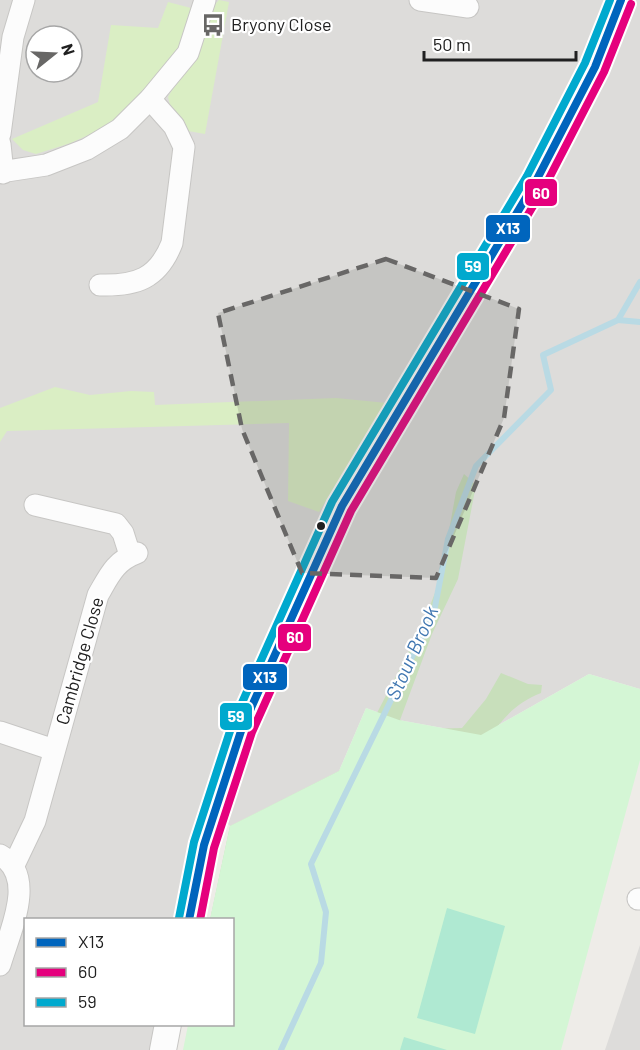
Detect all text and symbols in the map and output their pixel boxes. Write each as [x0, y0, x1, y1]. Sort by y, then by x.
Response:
bus stop icon: Bryony Close [200, 12, 226, 38]
place label: Bryony Close [231, 13, 332, 35]
north arrow [24, 24, 84, 84]
scale bar [424, 24, 576, 62]
text: 50 m [433, 33, 471, 55]
text: N [58, 41, 79, 57]
line badge: 60 [524, 178, 558, 207]
text: 60 [532, 183, 550, 202]
line badge: X13 [485, 214, 531, 243]
text: X13 [496, 218, 520, 237]
line badge: 59 [456, 252, 490, 281]
text: 59 [464, 256, 482, 275]
unlabelled marker [315, 520, 327, 532]
street label: Cambridge Close [50, 594, 108, 727]
water label: Stour Brook [380, 602, 443, 703]
line badge: 60 [277, 623, 312, 652]
text: 60 [286, 627, 304, 646]
line badge: X13 [242, 663, 288, 691]
text: X13 [253, 667, 277, 686]
line badge: 59 [219, 702, 253, 731]
text: 59 [227, 706, 245, 725]
legend [24, 918, 234, 1026]
text: X13 [78, 930, 104, 952]
text: 60 [78, 960, 97, 982]
text: 59 [78, 990, 97, 1012]

